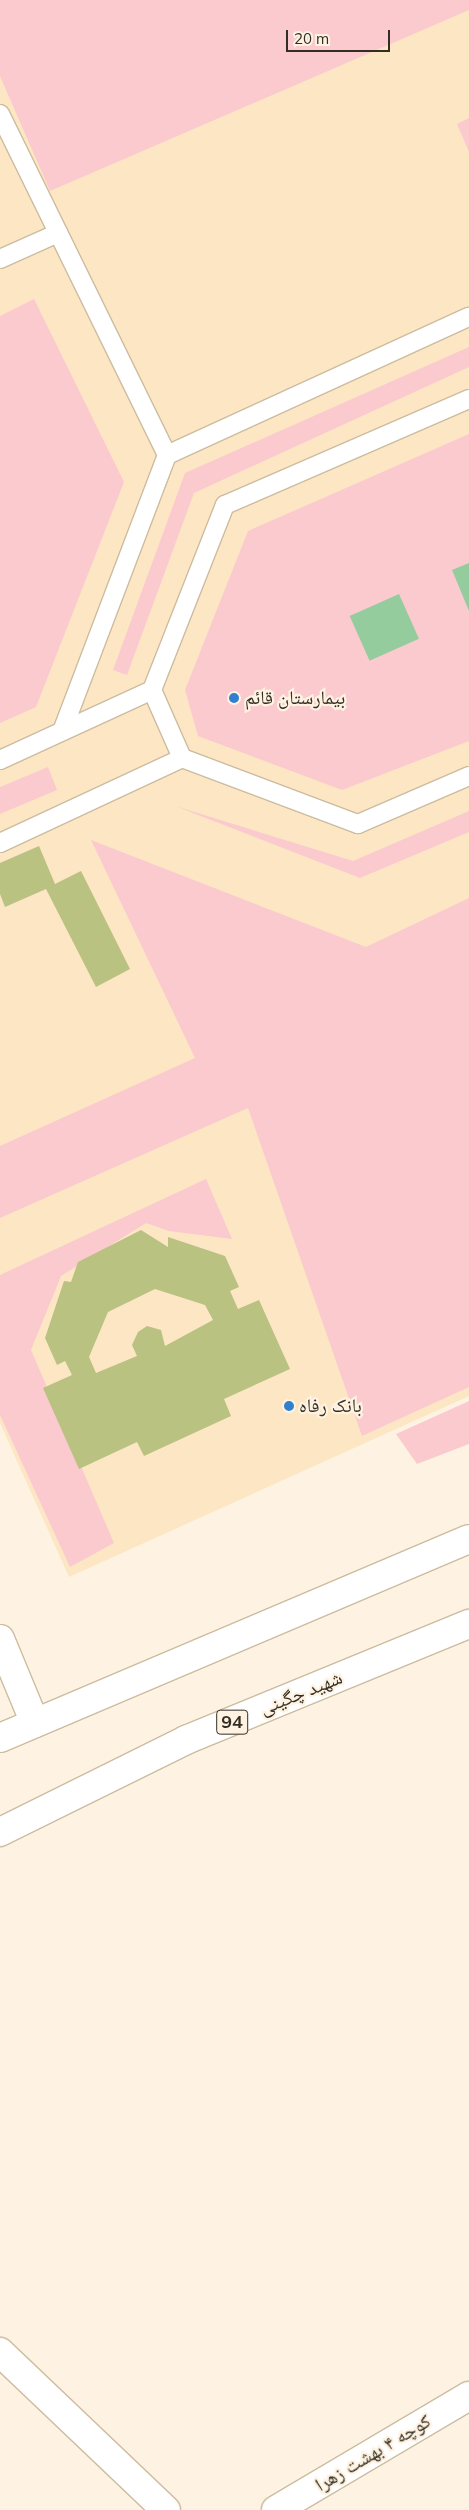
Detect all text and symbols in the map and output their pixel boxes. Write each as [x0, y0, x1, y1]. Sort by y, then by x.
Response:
scale bar [289, 20, 393, 52]
text: 20 m [294, 29, 329, 48]
place label: بیمارستان قائم [245, 687, 345, 709]
marker: بیمارستان قائم [227, 691, 241, 705]
place label: بانک رفاه [299, 1395, 362, 1417]
marker: بانک رفاه [283, 1400, 295, 1412]
street label: شهید چگینی [256, 1666, 346, 1720]
road number: 94 [216, 1706, 248, 1738]
street label: کوچه ۴ بهشت زهرا [311, 2410, 435, 2496]

